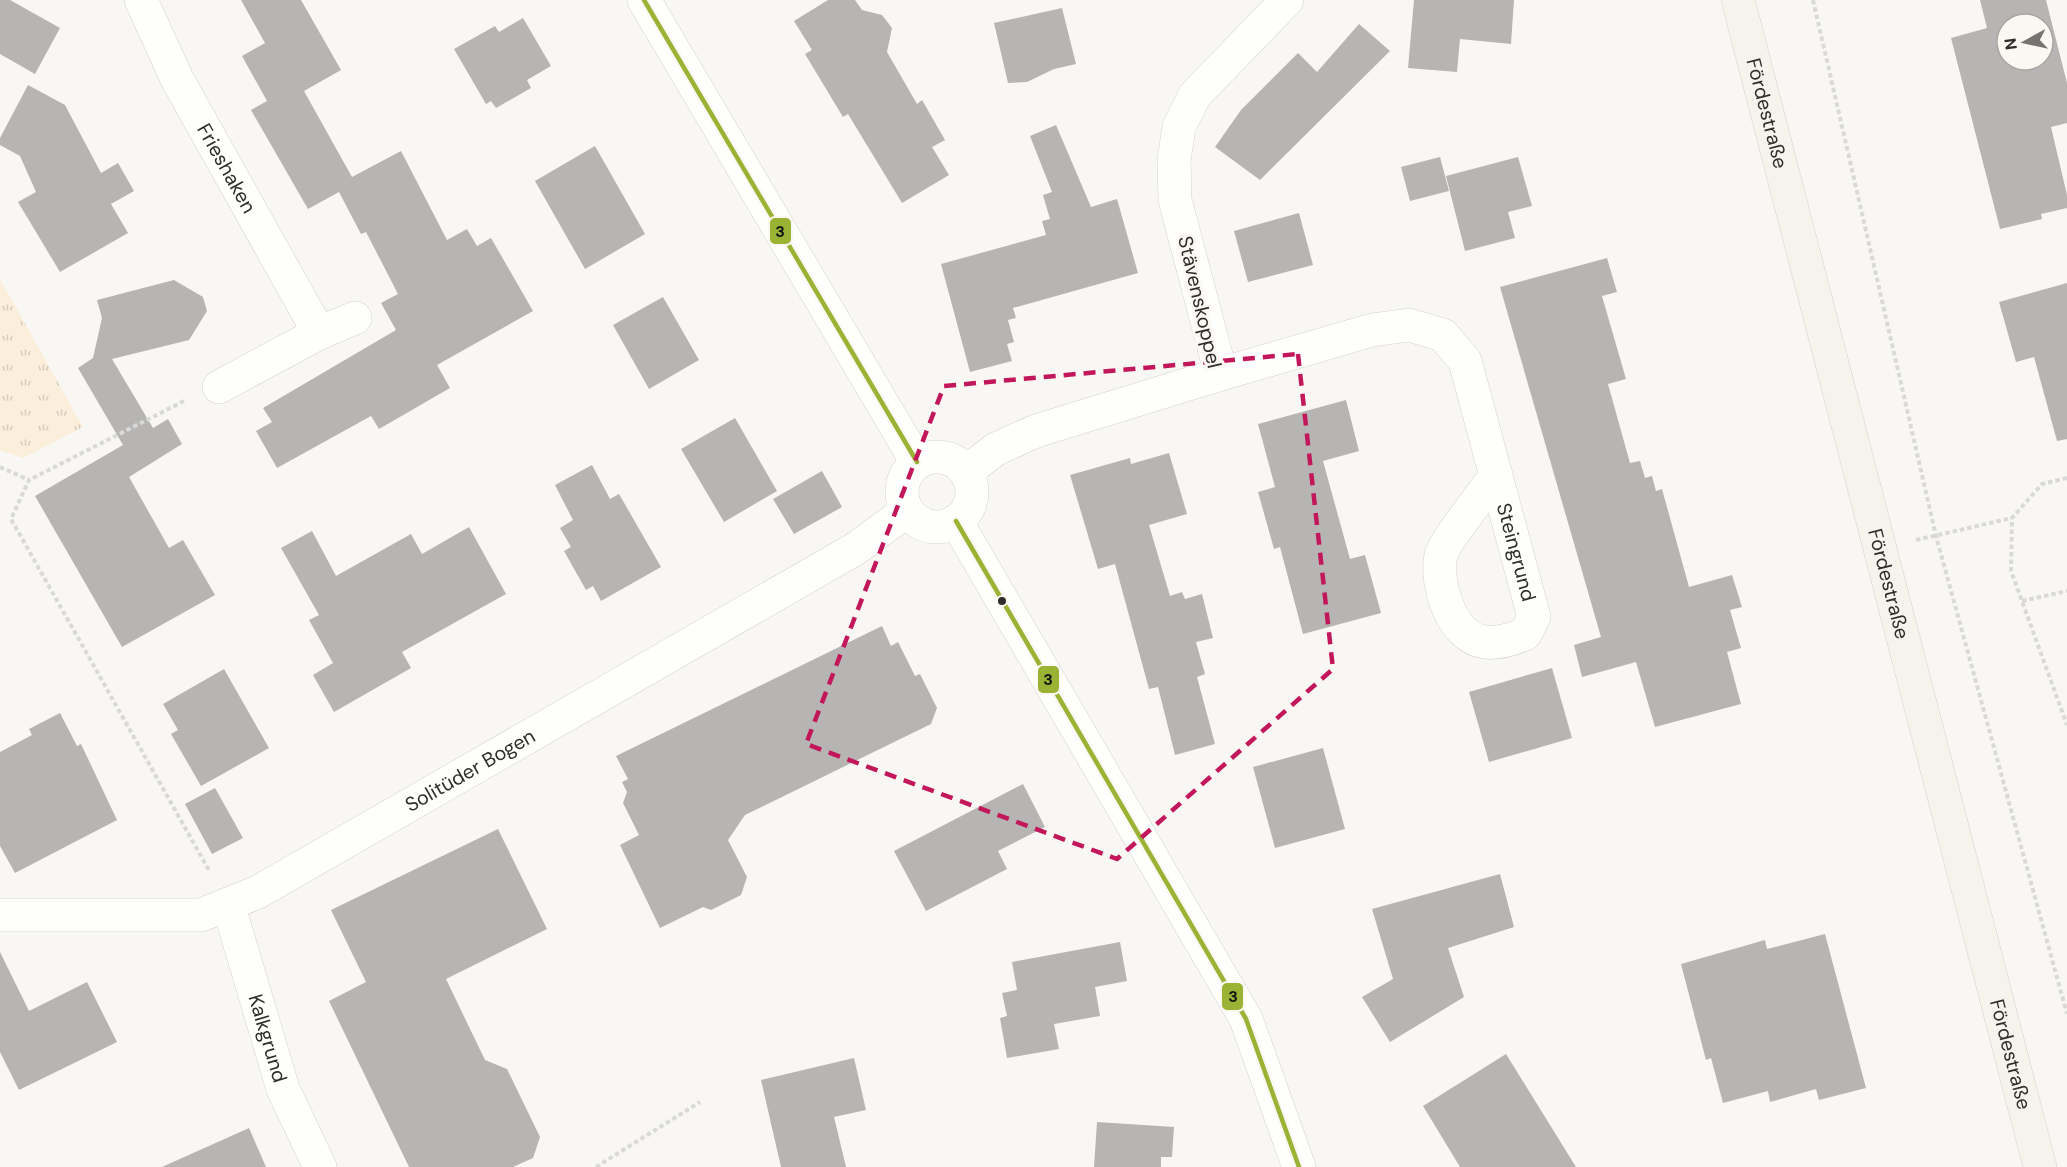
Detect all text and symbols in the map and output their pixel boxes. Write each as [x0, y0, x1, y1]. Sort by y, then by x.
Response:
north arrow [1995, 12, 2055, 72]
text: N [1999, 37, 2022, 51]
street label: Fördestraße [1741, 55, 1794, 171]
street label: Frieshaken [191, 119, 262, 218]
line badge: 3 [769, 217, 792, 245]
text: 3 [775, 221, 785, 242]
street label: Stävenskoppel [1172, 233, 1228, 371]
street label: Steingrund [1491, 500, 1542, 604]
street label: Fördestraße [1862, 526, 1916, 642]
unlabelled marker [996, 595, 1008, 607]
line badge: 3 [1037, 665, 1060, 694]
text: 3 [1043, 669, 1053, 690]
street label: Solitüder Bogen [400, 723, 540, 818]
line badge: 3 [1221, 982, 1244, 1011]
text: 3 [1228, 986, 1238, 1007]
street label: Kalkgrund [242, 991, 293, 1085]
street label: Fördestraße [1984, 996, 2038, 1112]

